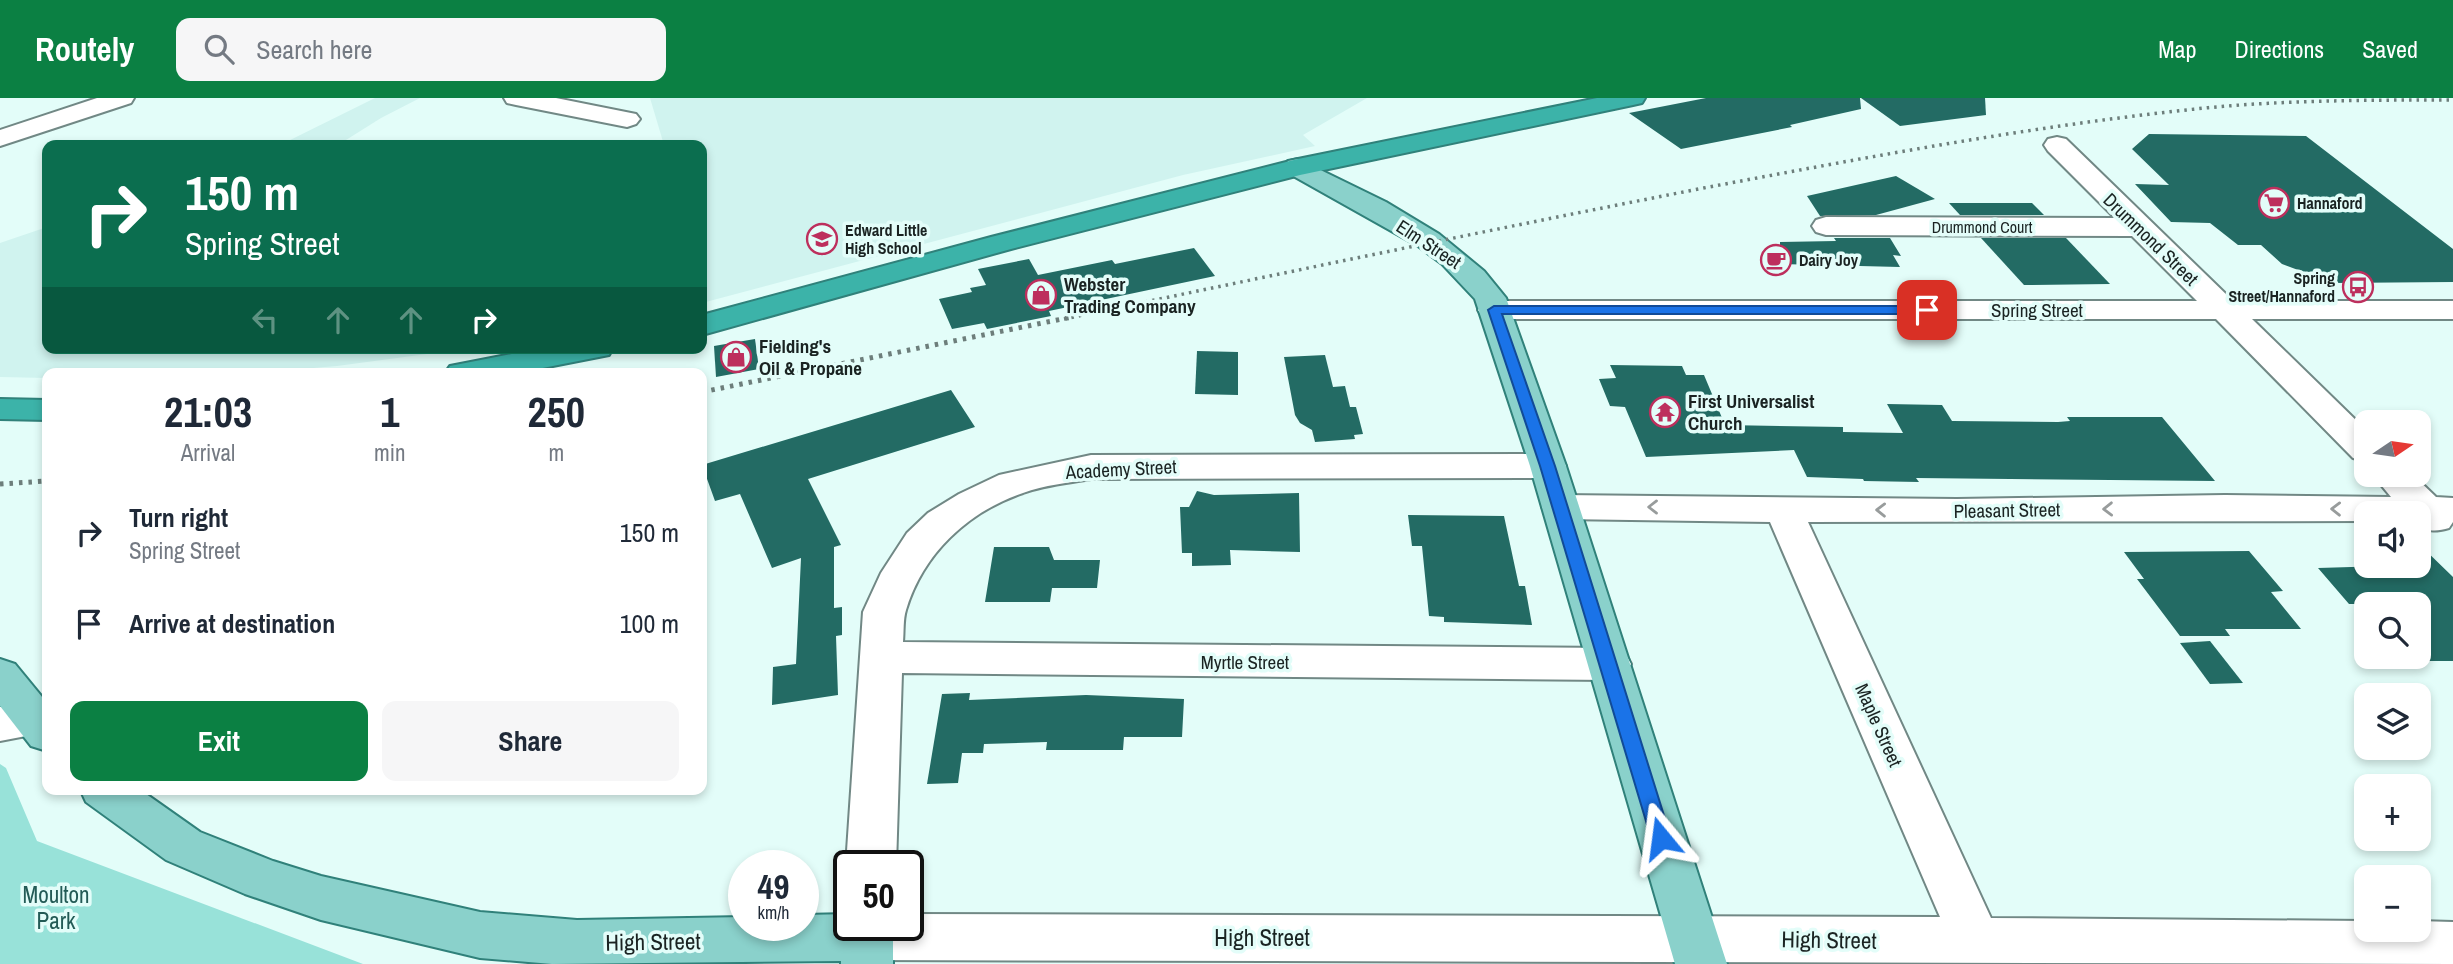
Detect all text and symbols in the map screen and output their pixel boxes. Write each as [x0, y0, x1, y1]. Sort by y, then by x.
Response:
search box [176, 18, 666, 81]
text: Routely [35, 27, 134, 71]
icon: search [200, 30, 238, 68]
text: Search here [256, 32, 372, 67]
text: Map [2158, 33, 2196, 65]
text: Directions [2234, 33, 2324, 65]
text: Saved [2362, 33, 2418, 65]
text: 150 m [185, 159, 299, 225]
icon: right [70, 168, 161, 259]
supermarket icon: Hannaford [2257, 186, 2291, 220]
street label: Drummond Street [2098, 187, 2205, 292]
place label: Hannaford [2297, 192, 2363, 214]
street label: Elm Street [1391, 213, 1467, 275]
street label: Drummond Court [1932, 216, 2033, 238]
place label: Edward Little High School [845, 219, 927, 259]
text: Spring Street [185, 222, 340, 265]
school or university icon: Edward Little High School [805, 222, 839, 256]
cafe icon: Dairy Joy [1759, 243, 1793, 277]
place label: Dairy Joy [1799, 249, 1859, 271]
place label: Spring Street/Hannaford [2229, 267, 2335, 307]
bus stop icon: Spring Street/Hannaford [2341, 270, 2375, 304]
place label: Webster Trading Company [1064, 271, 1196, 319]
shop icon: Webster Trading Company [1024, 278, 1058, 312]
pin [1897, 280, 1957, 340]
icon: arrive [1908, 291, 1946, 329]
street label: Spring Street [1991, 297, 2084, 323]
icon: left [246, 301, 284, 339]
icon: ahead [319, 301, 357, 339]
icon: ahead [392, 301, 430, 339]
icon: right [465, 301, 503, 339]
place label: Fielding's Oil & Propane [759, 333, 862, 381]
shop icon: Fielding's Oil & Propane [719, 340, 753, 374]
text: 21:03 [164, 384, 252, 440]
text: 1 [380, 384, 399, 440]
text: 250 [528, 384, 585, 440]
place label: First Universalist Church [1688, 388, 1814, 436]
temple icon: First Universalist Church [1648, 395, 1682, 429]
north arrow [2354, 410, 2431, 486]
map controls [2354, 410, 2431, 942]
text: Arrival [181, 437, 235, 468]
text: min [374, 437, 406, 468]
text: m [548, 437, 564, 468]
street label: Academy Street [1064, 453, 1178, 485]
street label: Pleasant Street [1954, 496, 2061, 524]
one-way arrow [1648, 499, 1658, 515]
text: Turn right [129, 500, 228, 535]
one-way arrow [2103, 501, 2114, 516]
one-way arrow [2330, 501, 2341, 516]
button: sound [2354, 501, 2431, 578]
one-way arrow [1875, 502, 1886, 518]
icon: right [70, 514, 108, 552]
text: 150 m [620, 515, 679, 550]
text: Spring Street [129, 535, 240, 566]
button: search [2354, 592, 2431, 669]
icon: arrive [70, 605, 108, 643]
text: Arrive at destination [129, 606, 335, 641]
text: 100 m [620, 606, 679, 641]
street label: Myrtle Street [1201, 649, 1290, 675]
street label: Maple Street [1849, 679, 1909, 771]
button: layers [2354, 683, 2431, 760]
button: Exit [70, 701, 368, 781]
button: Share [382, 701, 679, 781]
button: + [2354, 774, 2431, 851]
position arrow [1624, 801, 1698, 875]
speed limit sign: 50 [833, 850, 924, 941]
text: 49 [758, 863, 789, 910]
button: − [2354, 865, 2431, 942]
park label: Moulton Park [22, 879, 90, 936]
text: km/h [758, 900, 790, 925]
street label: High Street [1214, 922, 1310, 953]
street label: High Street [1781, 923, 1877, 956]
street label: High Street [605, 925, 701, 958]

